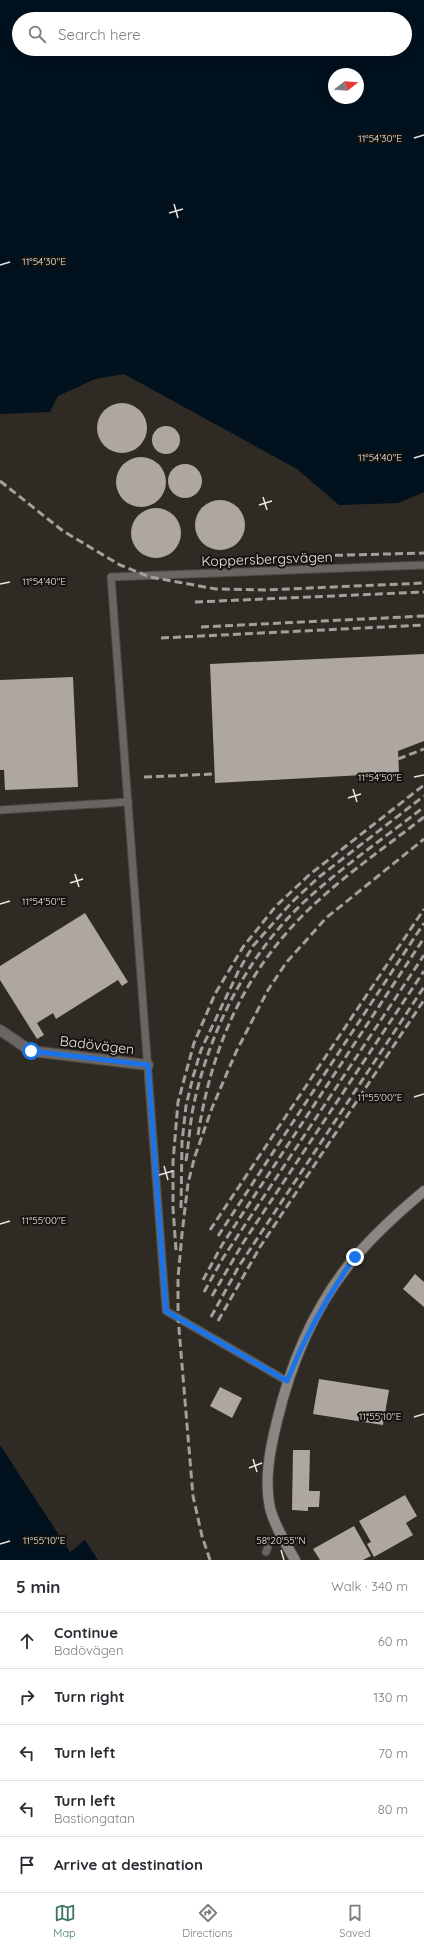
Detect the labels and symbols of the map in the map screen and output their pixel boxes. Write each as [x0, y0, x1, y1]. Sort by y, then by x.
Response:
north arrow [328, 68, 364, 104]
text: 11°54'30"E [358, 132, 402, 145]
text: 11°54'30"E [22, 255, 66, 268]
text: 11°54'40"E [358, 451, 402, 464]
street label: Koppersbergsvägen [201, 548, 333, 570]
text: 11°54'40"E [22, 575, 66, 588]
text: 11°54'50"E [358, 771, 402, 784]
text: 11°54'50"E [22, 895, 66, 908]
street label: Badövägen [59, 1032, 135, 1058]
route start [22, 1042, 40, 1060]
text: 11°55'00"E [358, 1091, 403, 1104]
text: 11°55'00"E [22, 1214, 67, 1227]
route end [346, 1248, 364, 1266]
text: 11°55'10"E [359, 1410, 402, 1423]
text: 11°55'10"E [23, 1534, 66, 1547]
text: 58°20'55"N [256, 1534, 306, 1547]

